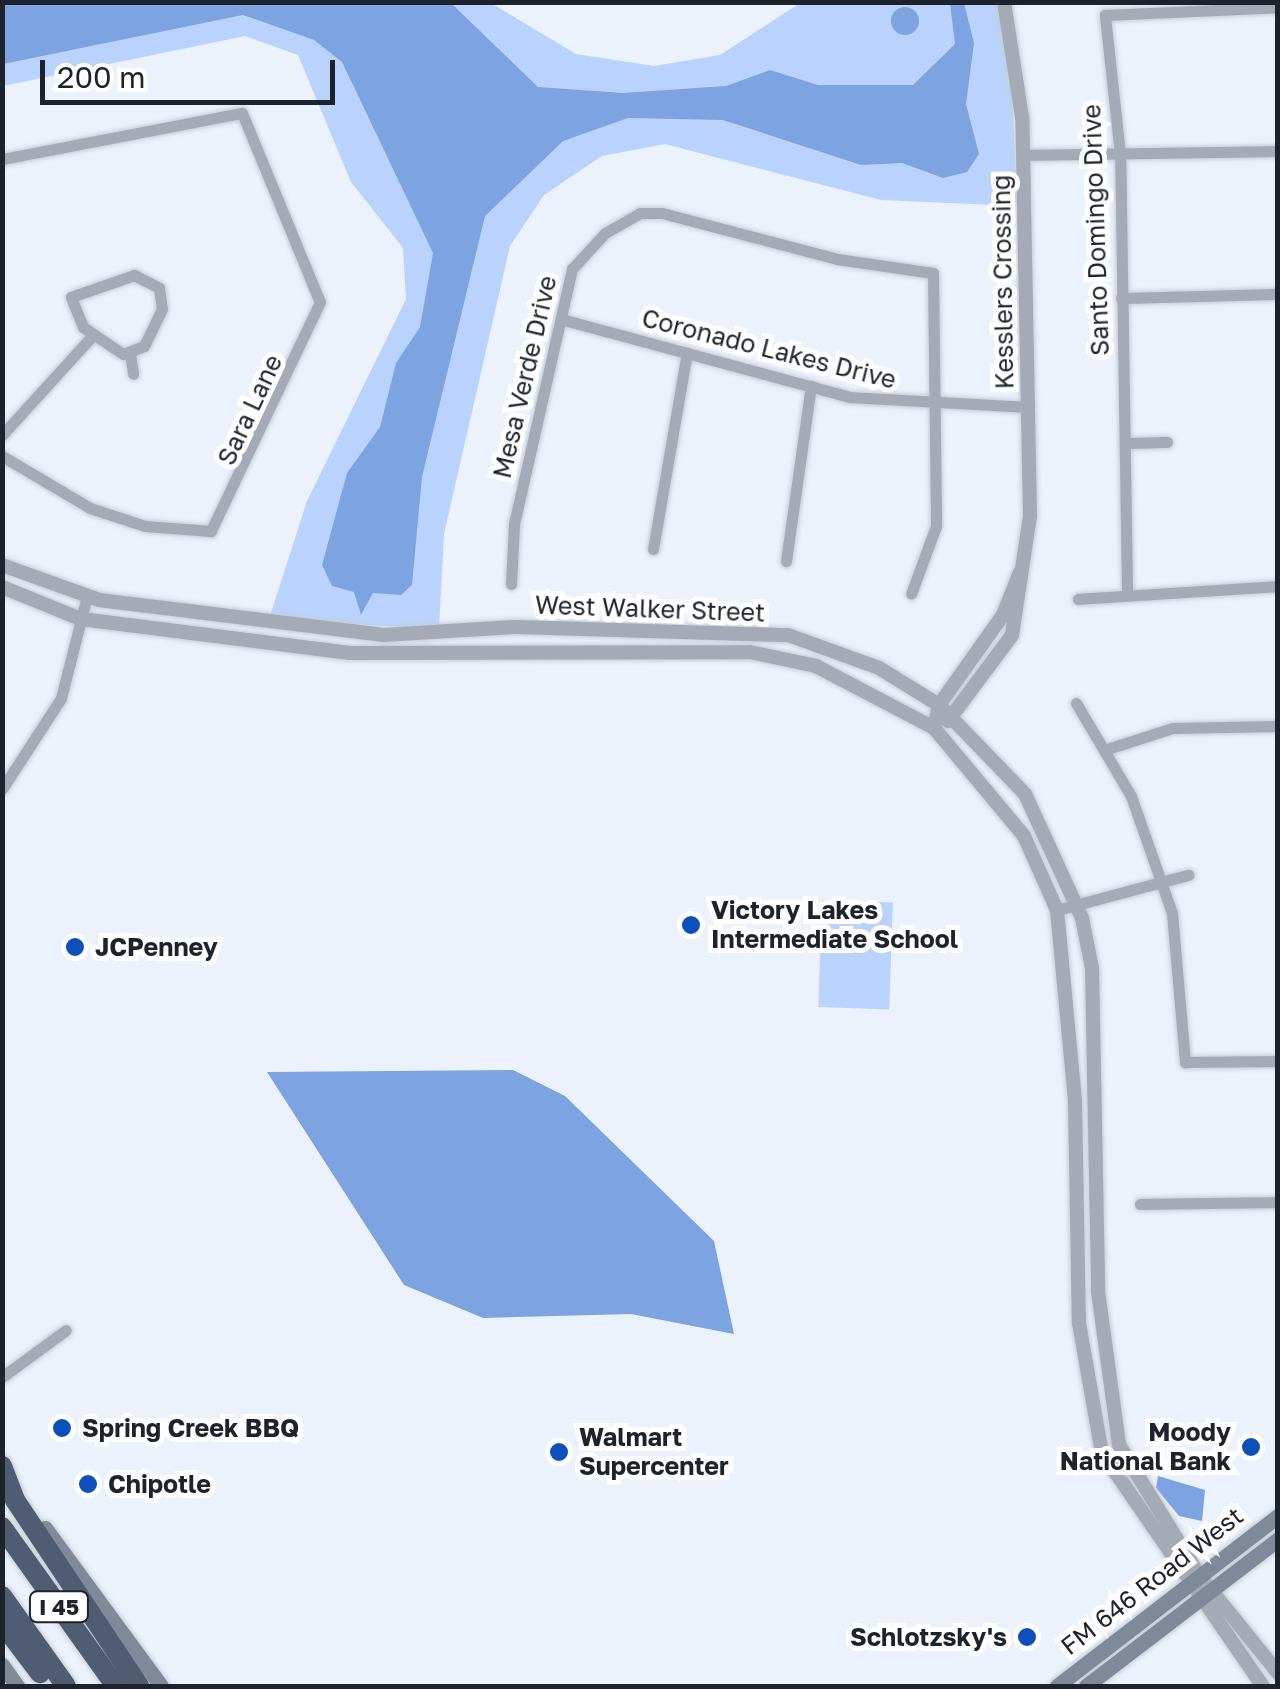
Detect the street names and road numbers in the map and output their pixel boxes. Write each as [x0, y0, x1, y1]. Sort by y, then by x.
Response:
street label: Santo Domingo Drive [1077, 104, 1115, 356]
street label: Kesslers Crossing [986, 174, 1020, 390]
street label: Mesa Verde Drive [487, 273, 563, 481]
street label: Coronado Lakes Drive [639, 303, 899, 395]
street label: Sara Lane [211, 350, 289, 470]
street label: West Walker Street [534, 590, 766, 628]
street label: FM 646 Road West [1055, 1501, 1249, 1661]
road number: I 45 [27, 1590, 92, 1624]

